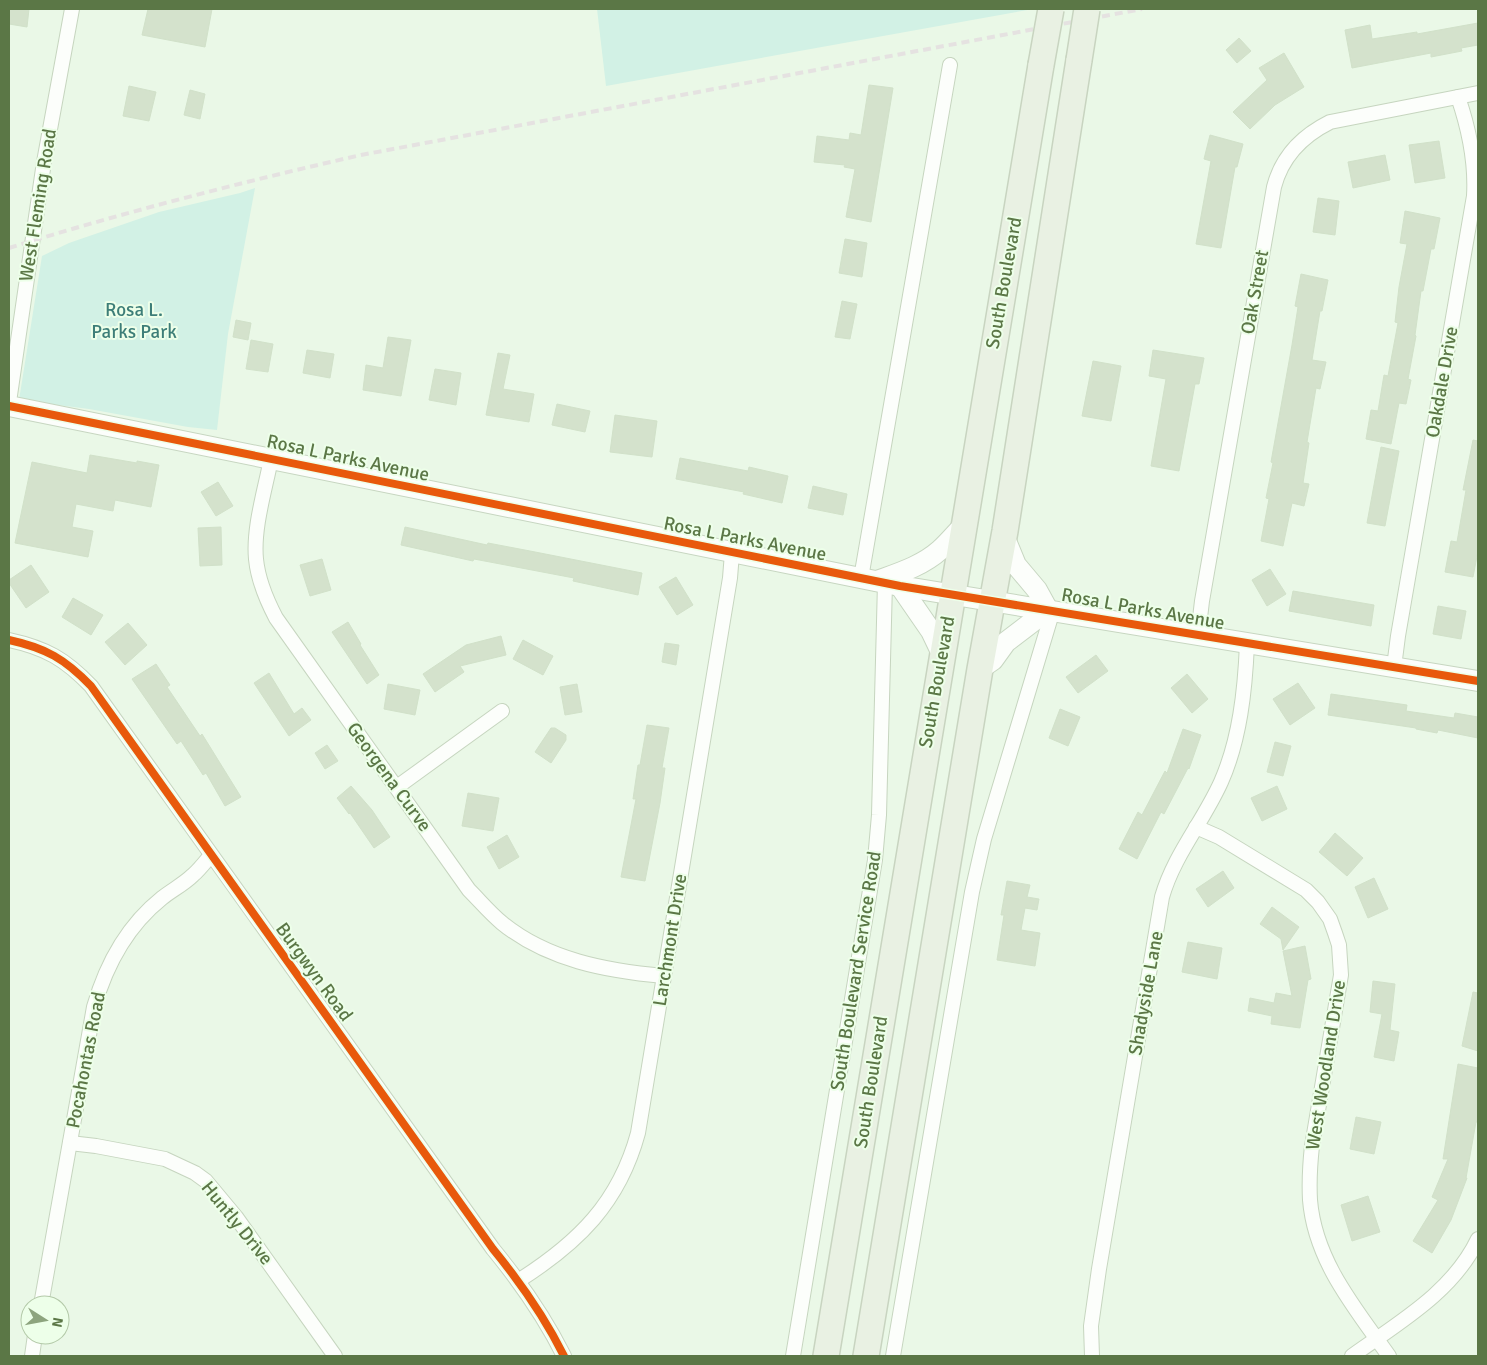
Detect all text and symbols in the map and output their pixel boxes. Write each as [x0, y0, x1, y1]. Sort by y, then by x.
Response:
street label: West Fleming Road [14, 127, 62, 283]
street label: South Boulevard [981, 215, 1027, 351]
street label: Oak Street [1236, 248, 1274, 336]
park label: Rosa L. Parks Park [91, 298, 177, 344]
street label: Oakdale Drive [1420, 325, 1464, 439]
street label: Rosa L Parks Avenue [265, 429, 431, 487]
street label: Rosa L Parks Avenue [661, 511, 829, 567]
street label: Rosa L Parks Avenue [1059, 583, 1227, 635]
street label: South Boulevard [914, 614, 960, 750]
street label: Georgena Curve [341, 718, 437, 836]
street label: South Boulevard Service Road [826, 850, 886, 1092]
street label: Larchmont Drive [648, 872, 692, 1008]
street label: Burgwyn Road [270, 918, 358, 1026]
street label: Shadyside Lane [1123, 929, 1169, 1057]
street label: West Woodland Drive [1301, 978, 1351, 1152]
street label: Pocahontas Road [61, 990, 111, 1130]
street label: South Boulevard [849, 1014, 893, 1150]
street label: Huntly Drive [196, 1176, 278, 1270]
north arrow [20, 1295, 70, 1345]
text: N [48, 1316, 67, 1329]

